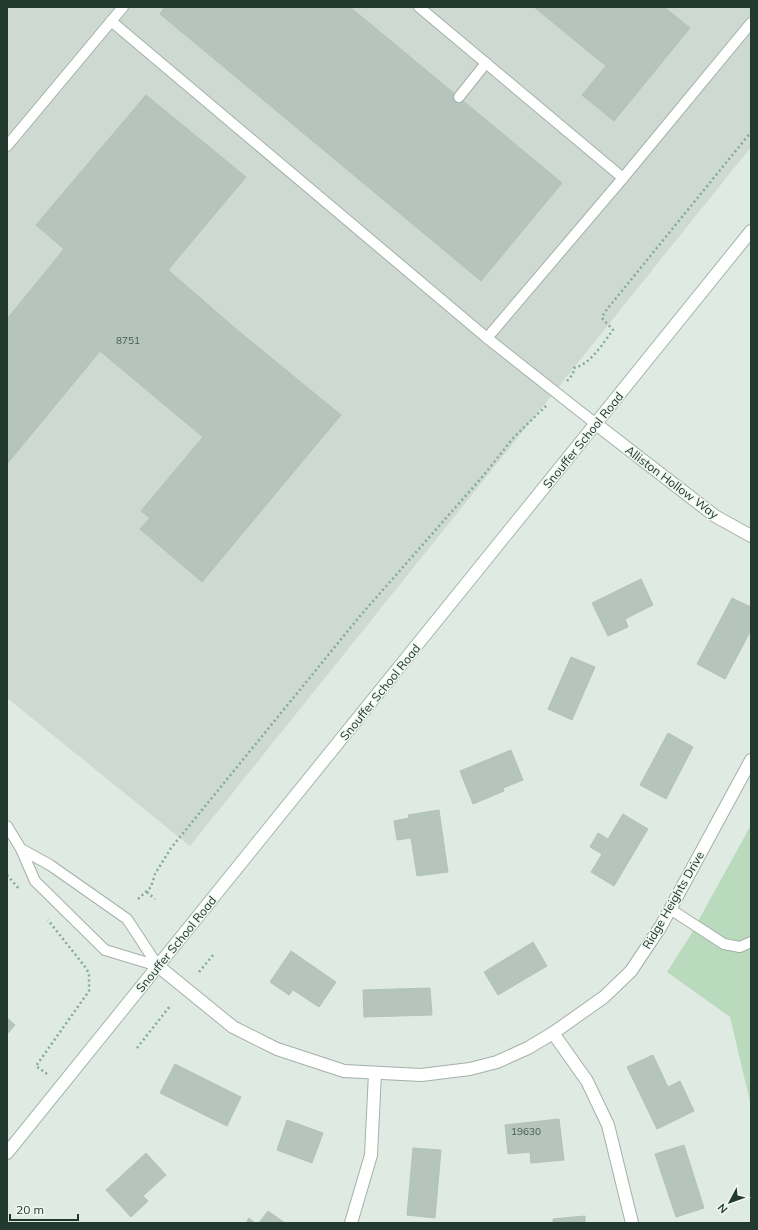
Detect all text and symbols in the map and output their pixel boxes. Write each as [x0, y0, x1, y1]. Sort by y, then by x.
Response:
house number: 8751 [116, 334, 140, 347]
street label: Snouffer School Road [540, 389, 626, 491]
street label: Alliston Hollow Way [622, 442, 722, 522]
street label: Snouffer School Road [337, 641, 423, 743]
street label: Ridge Heights Drive [639, 848, 707, 952]
street label: Snouffer School Road [133, 893, 219, 995]
house number: 19630 [511, 1125, 541, 1138]
north arrow [710, 1182, 750, 1222]
scale bar [10, 1196, 78, 1222]
text: N [714, 1201, 730, 1216]
text: 20 m [16, 1202, 44, 1217]

